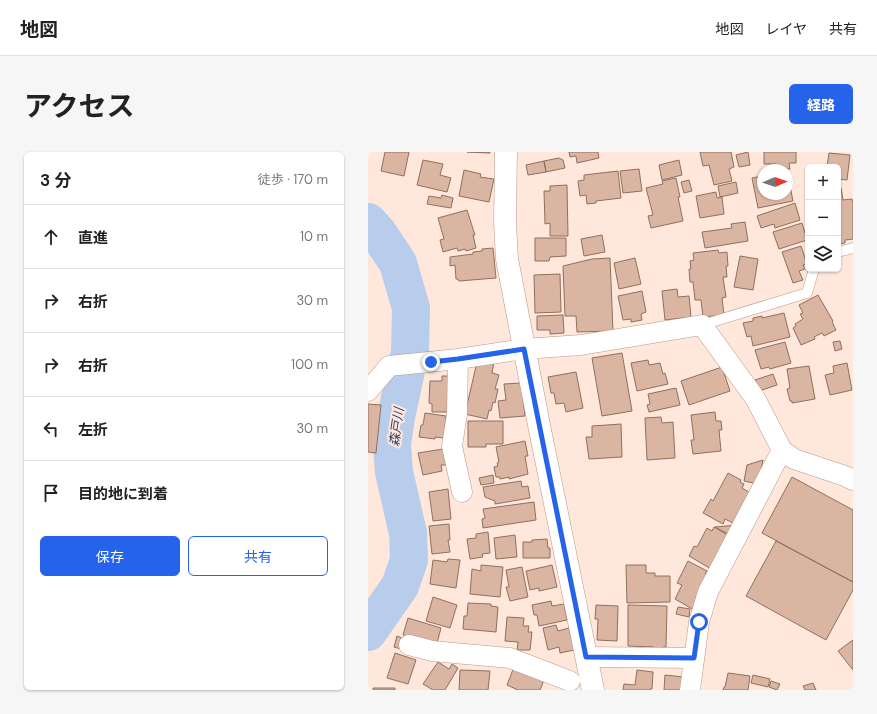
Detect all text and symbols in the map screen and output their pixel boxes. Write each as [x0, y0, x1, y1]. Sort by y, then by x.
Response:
text: 地図 [20, 17, 58, 42]
text: 地図 [715, 20, 743, 38]
text: レイヤ [765, 20, 807, 38]
text: 共有 [829, 20, 857, 38]
button: 経路 [789, 84, 853, 124]
text: アクセス [24, 88, 135, 125]
north arrow [757, 164, 793, 200]
map controls [805, 164, 841, 272]
button: + [805, 164, 841, 200]
text: 3 分 [40, 169, 71, 191]
text: 徒歩 · 170 m [258, 171, 328, 188]
button: − [805, 200, 841, 236]
icon: ahead [40, 226, 62, 248]
text: 直進 [78, 228, 108, 248]
text: 10 m [300, 228, 328, 245]
button: layers [805, 236, 841, 272]
icon: right [40, 290, 62, 312]
text: 右折 [78, 292, 108, 312]
text: 30 m [296, 292, 328, 309]
route end [422, 353, 440, 371]
icon: right [40, 354, 62, 376]
text: 右折 [78, 356, 108, 376]
text: 100 m [291, 356, 328, 373]
water label: 森戸川 [385, 405, 408, 448]
icon: left [40, 418, 62, 440]
text: 左折 [78, 420, 108, 440]
text: 30 m [296, 420, 328, 437]
icon: arrive [40, 482, 62, 504]
text: 目的地に到着 [78, 484, 168, 504]
button: 保存 [40, 536, 180, 576]
button: 共有 [188, 536, 328, 576]
route start [690, 613, 708, 631]

